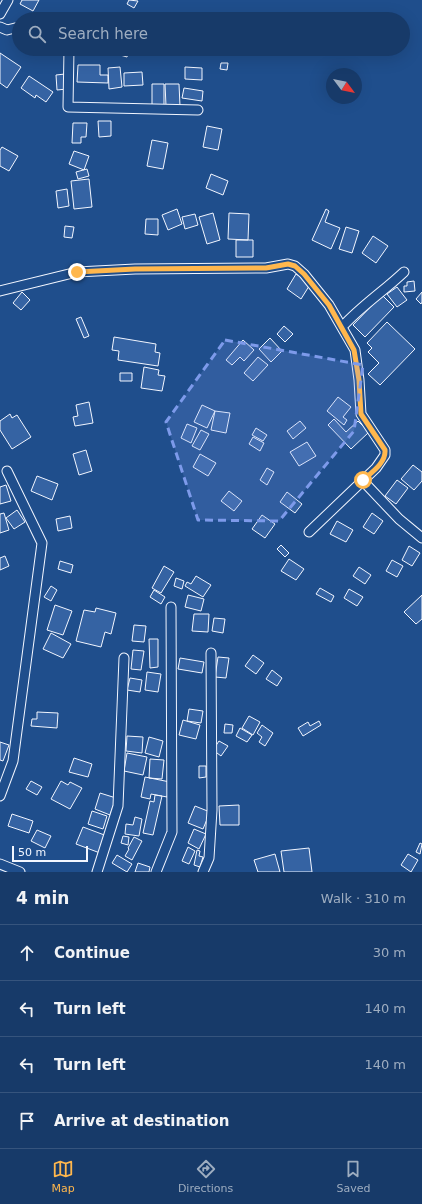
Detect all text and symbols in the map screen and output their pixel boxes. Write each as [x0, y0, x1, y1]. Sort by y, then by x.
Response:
search box [12, 12, 410, 56]
icon: search [26, 23, 48, 45]
text: Search here [58, 25, 148, 43]
north arrow [326, 68, 362, 104]
route end [68, 263, 86, 281]
route start [354, 471, 372, 489]
scale bar [12, 844, 88, 863]
text: 50 m [18, 846, 46, 859]
text: 4 min [16, 888, 69, 908]
text: Walk · 310 m [321, 891, 406, 906]
icon: ahead [16, 942, 38, 964]
text: Continue [54, 944, 130, 962]
text: 30 m [373, 945, 406, 960]
icon: left [16, 998, 38, 1020]
text: Turn left [54, 1000, 126, 1018]
text: 140 m [364, 1001, 406, 1016]
icon: left [16, 1054, 38, 1076]
text: Turn left [54, 1056, 126, 1074]
text: 140 m [364, 1057, 406, 1072]
icon: arrive [16, 1110, 38, 1132]
text: Arrive at destination [54, 1112, 229, 1130]
tab: Map [52, 1158, 75, 1195]
tab: Directions [178, 1158, 233, 1195]
tab: Saved [336, 1158, 370, 1195]

